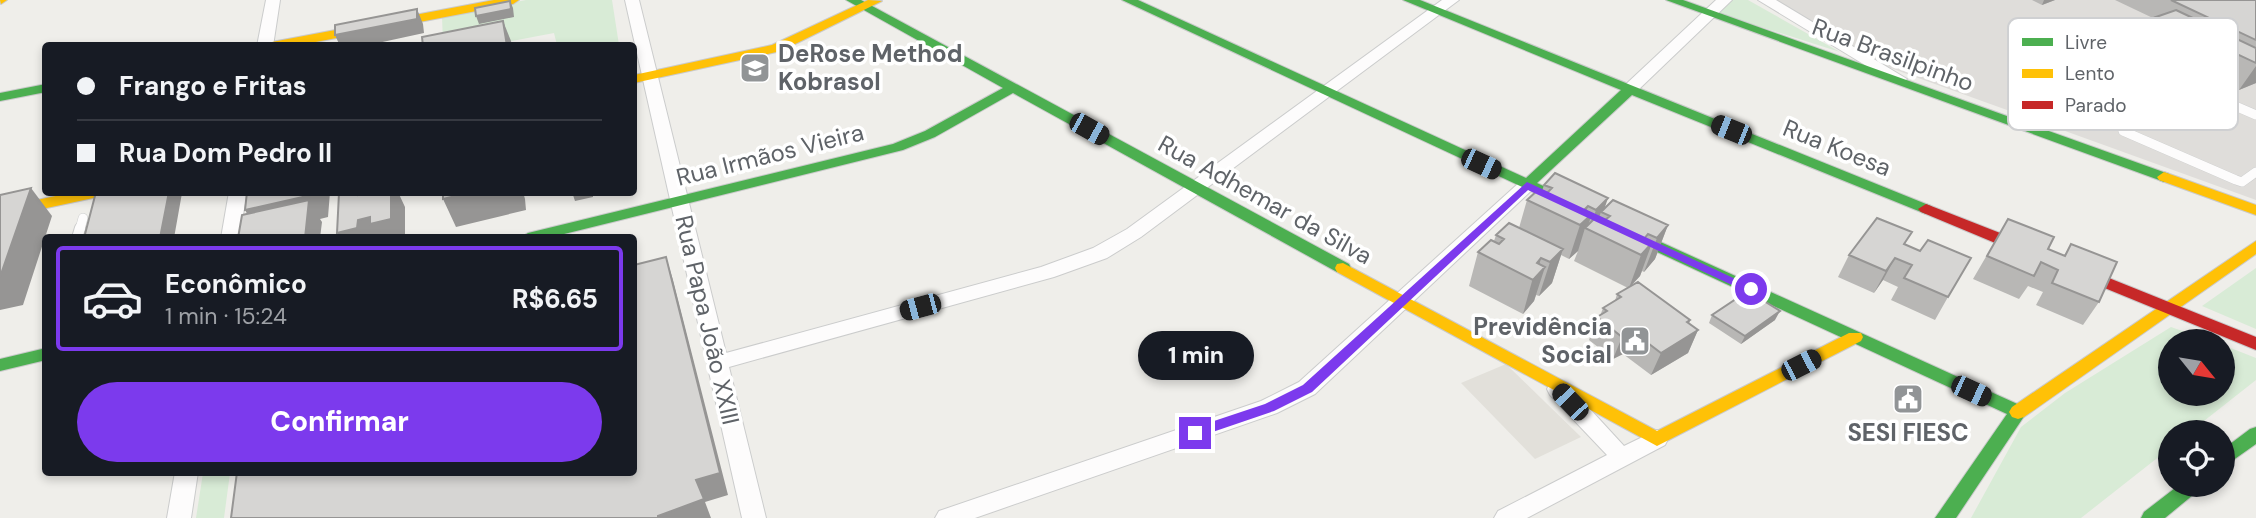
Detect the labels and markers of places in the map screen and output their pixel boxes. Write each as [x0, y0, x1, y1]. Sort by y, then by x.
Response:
place label: DeRose Method Kobrasol [778, 38, 962, 97]
school or university icon: DeRose Method Kobrasol [738, 51, 772, 85]
place label: Previdência Social [1473, 311, 1612, 370]
public building icon: Previdência Social [1618, 324, 1652, 358]
public building icon: SESI FIESC [1891, 382, 1925, 416]
place label: SESI FIESC [1847, 417, 1969, 448]

